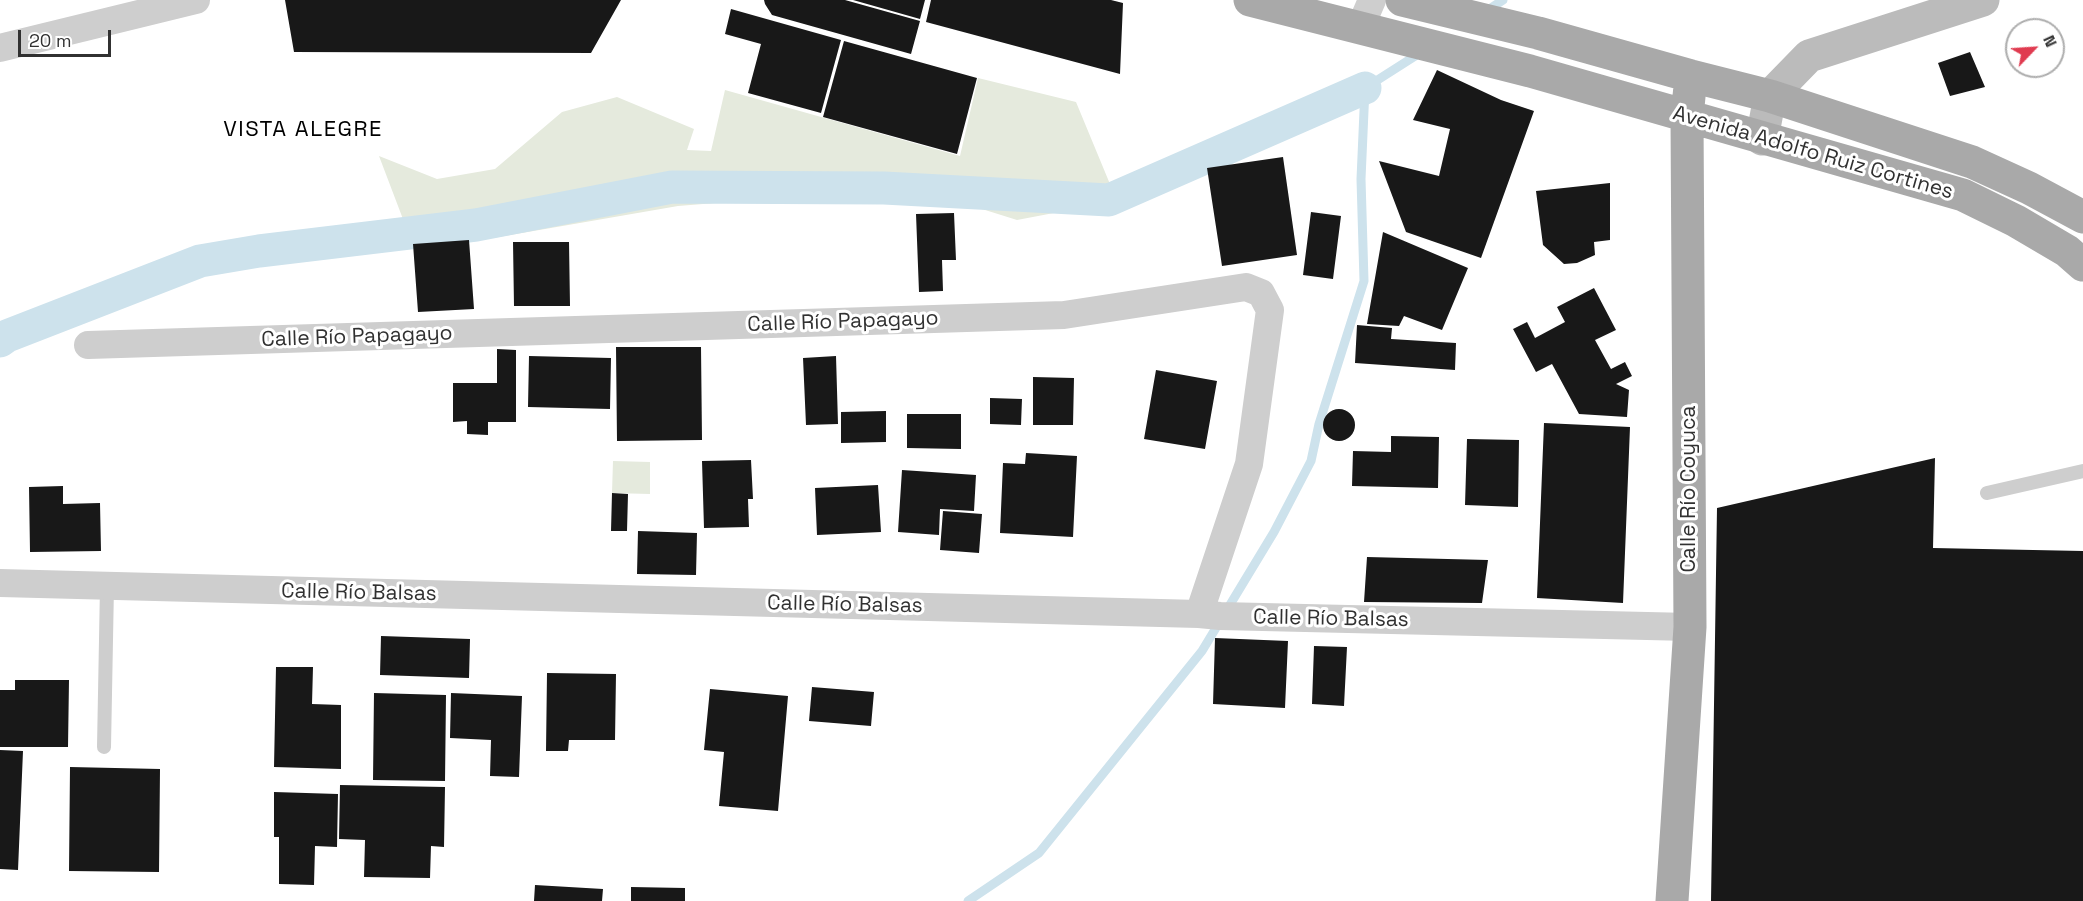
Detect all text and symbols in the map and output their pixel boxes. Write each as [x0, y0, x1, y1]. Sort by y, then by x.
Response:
scale bar [21, 18, 114, 56]
north arrow [2005, 18, 2065, 78]
text: 20 m [29, 29, 72, 52]
text: N [2038, 32, 2062, 50]
street label: Avenida Adolfo Ruiz Cortines [1670, 101, 1956, 205]
district label: VISTA ALEGRE [223, 117, 383, 143]
street label: Calle Río Papagayo [747, 306, 939, 338]
street label: Calle Río Papagayo [261, 321, 453, 353]
street label: Calle Río Coyuca [1676, 405, 1702, 573]
street label: Calle Río Balsas [281, 579, 437, 607]
street label: Calle Río Balsas [767, 591, 923, 619]
street label: Calle Río Balsas [1253, 605, 1409, 633]

